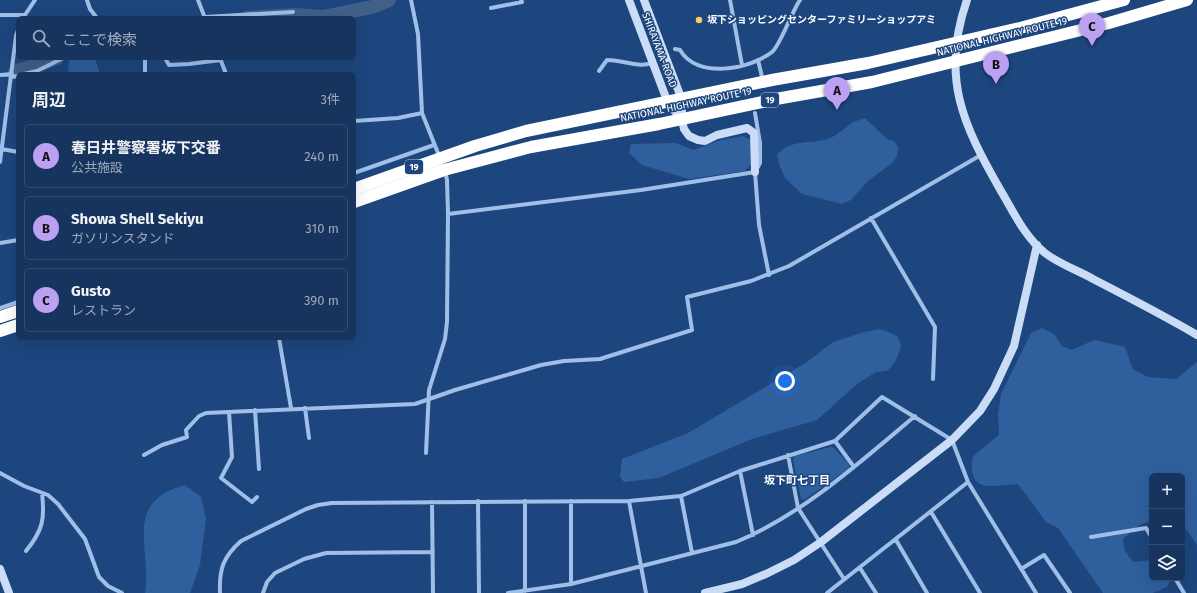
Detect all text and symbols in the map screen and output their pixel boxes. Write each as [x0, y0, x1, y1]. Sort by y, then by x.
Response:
street label: SHIRAYAMA-ROAD [639, 11, 679, 89]
pin: C [1079, 13, 1105, 46]
place label: 坂下ショッピングセンターファミリーショップアミ [707, 14, 936, 26]
marker: 坂下ショッピングセンターファミリーショップアミ [694, 15, 704, 25]
street label: NATIONAL HIGHWAY ROUTE 19 [936, 15, 1068, 59]
search box [16, 16, 356, 60]
icon: search [30, 27, 52, 49]
text: ここで検索 [62, 31, 137, 49]
pin: B [983, 51, 1009, 84]
pin: A [824, 77, 850, 110]
street label: NATIONAL HIGHWAY ROUTE 19 [619, 85, 753, 125]
text: 周辺 [32, 90, 66, 111]
text: 3件 [321, 92, 340, 107]
road number: 19 [761, 93, 779, 107]
text: 春日井警察署坂下交番 [71, 139, 221, 157]
text: A [42, 149, 50, 164]
text: 240 m [304, 149, 339, 164]
text: 公共施設 [71, 160, 123, 175]
road number: 19 [405, 160, 423, 174]
text: Showa Shell Sekiyu [71, 210, 204, 228]
text: B [42, 221, 50, 236]
text: 310 m [305, 221, 339, 236]
text: ガソリンスタンド [71, 231, 175, 246]
text: Gusto [71, 282, 111, 300]
text: C [42, 293, 50, 308]
text: 390 m [304, 293, 339, 308]
text: レストラン [71, 303, 136, 318]
your location [775, 371, 795, 391]
map controls [1149, 473, 1185, 581]
button: + [1149, 473, 1185, 509]
district label: 坂下町七丁目 [764, 474, 830, 487]
button: − [1149, 509, 1185, 545]
button: layers [1149, 545, 1185, 581]

